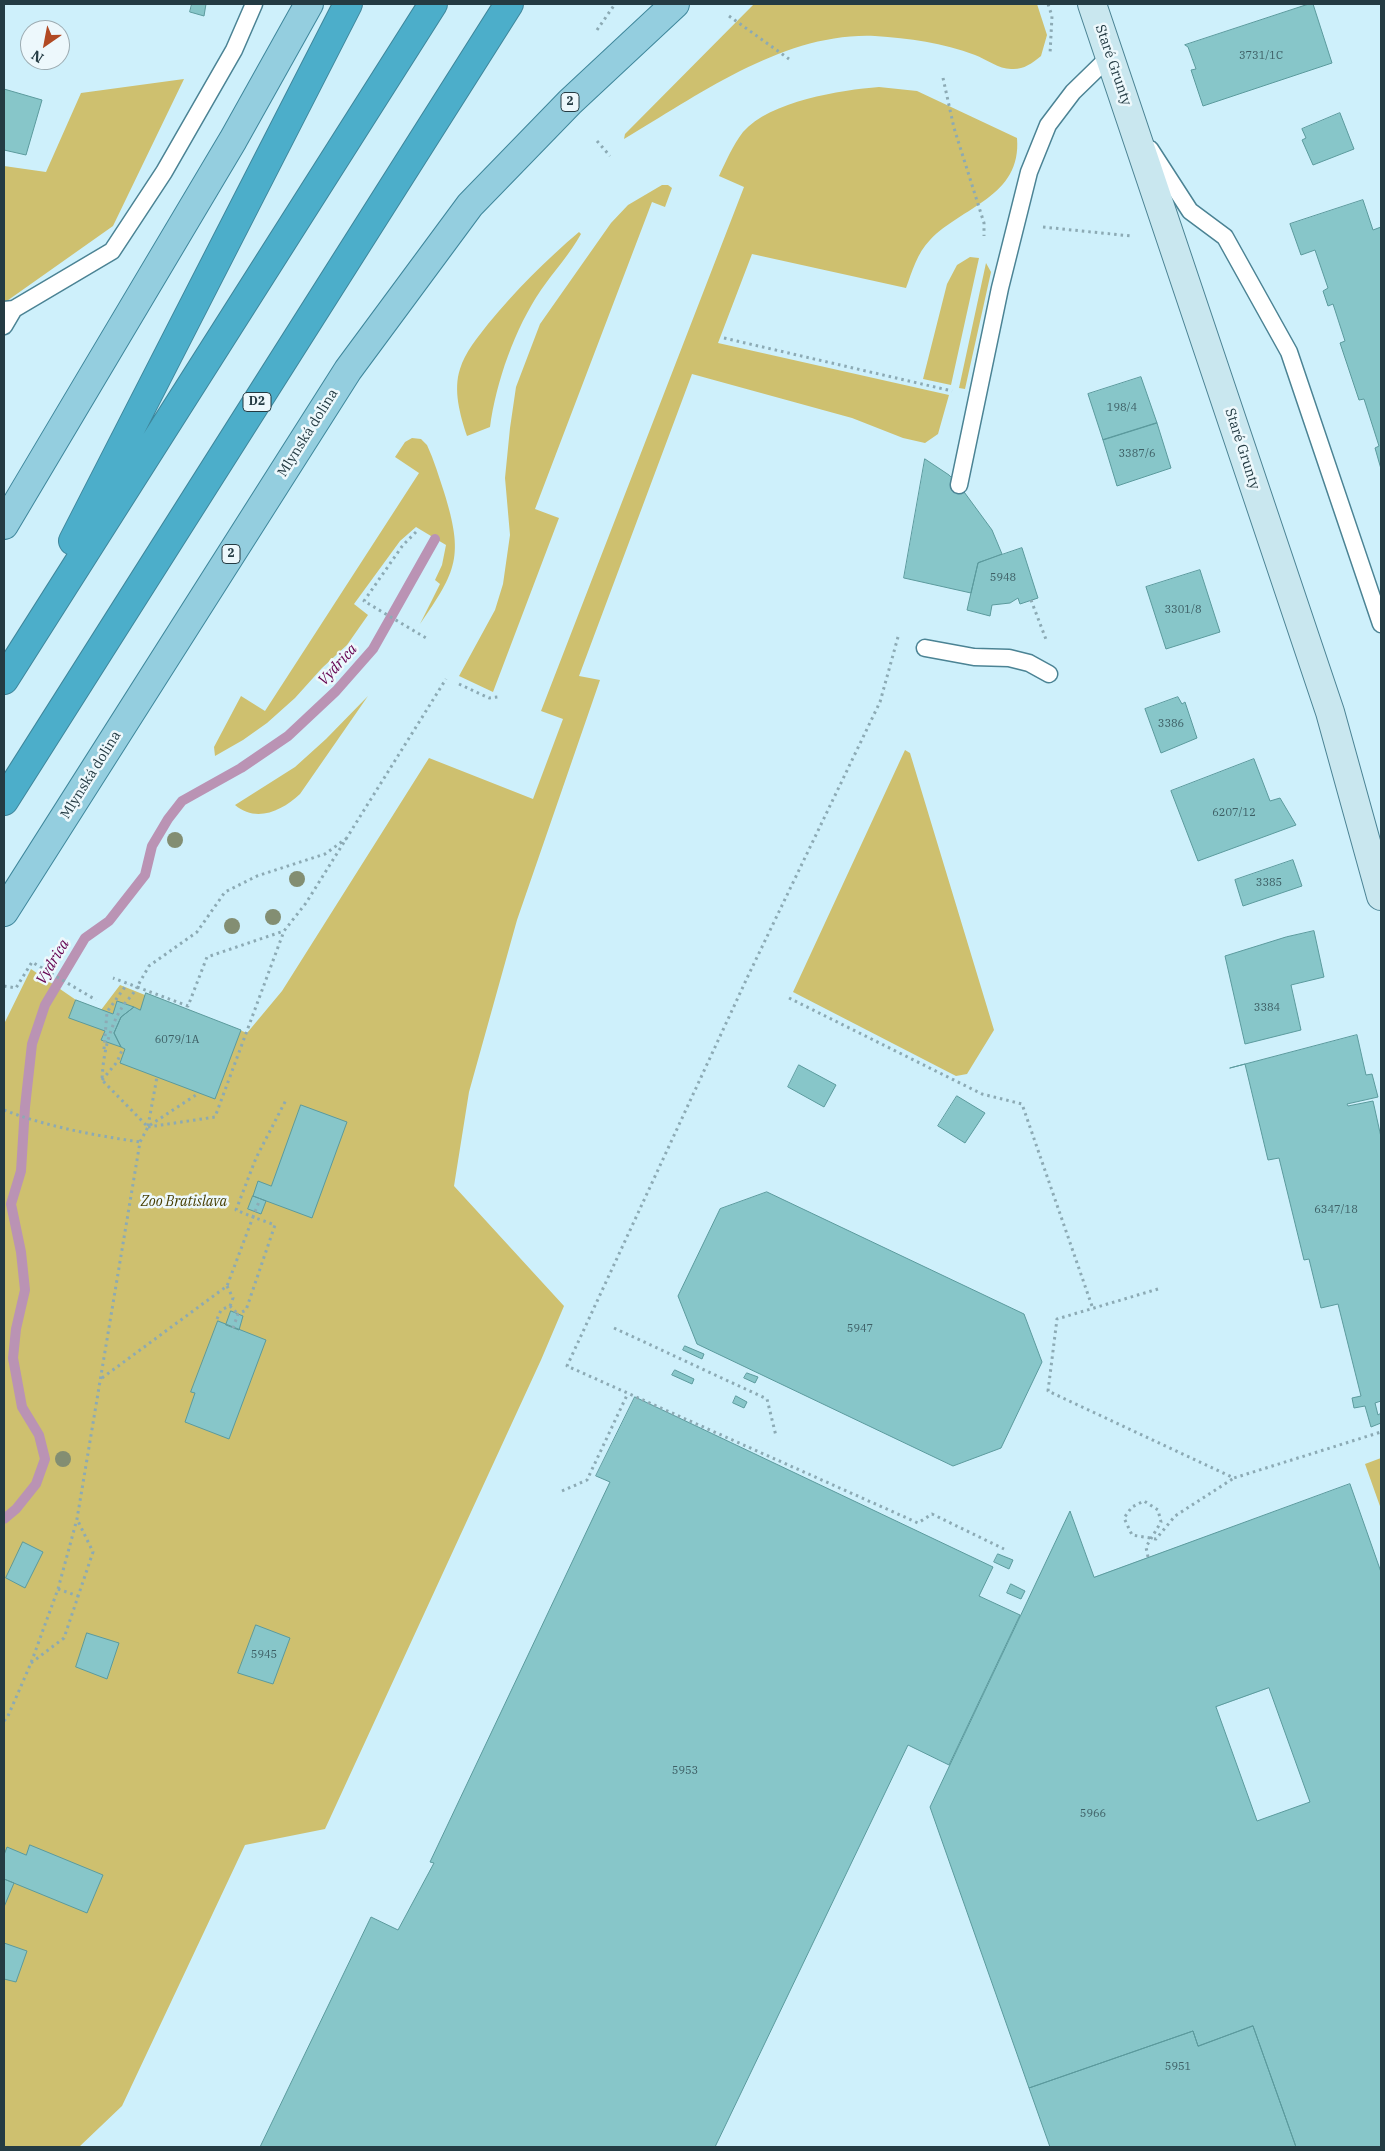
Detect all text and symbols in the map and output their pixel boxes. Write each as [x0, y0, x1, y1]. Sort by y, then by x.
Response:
north arrow [20, 20, 70, 70]
street label: Staré Grunty [1091, 22, 1135, 108]
text: N [28, 46, 47, 67]
house number: 3731/1C [1239, 49, 1283, 63]
road number: 2 [561, 92, 579, 111]
street label: Mlynská dolina [274, 386, 342, 480]
road number: D2 [243, 392, 271, 412]
house number: 198/4 [1107, 401, 1137, 415]
street label: Staré Grunty [1221, 406, 1263, 492]
house number: 3387/6 [1118, 447, 1156, 461]
road number: 2 [222, 544, 240, 564]
house number: 5948 [990, 571, 1016, 585]
house number: 3301/8 [1164, 603, 1202, 617]
water label: Vydrica [315, 641, 361, 689]
house number: 3386 [1158, 717, 1184, 731]
street label: Mlynská dolina [57, 728, 125, 822]
house number: 6207/12 [1212, 806, 1256, 820]
house number: 3385 [1256, 876, 1282, 890]
water label: Vydrica [32, 936, 74, 988]
house number: 3384 [1254, 1001, 1280, 1015]
house number: 6079/1A [155, 1033, 199, 1047]
park label: Zoo Bratislava [141, 1194, 227, 1210]
house number: 6347/18 [1314, 1203, 1358, 1217]
house number: 5947 [847, 1322, 873, 1336]
house number: 5945 [251, 1648, 277, 1662]
house number: 5953 [672, 1764, 698, 1778]
house number: 5966 [1080, 1807, 1106, 1821]
house number: 5951 [1165, 2060, 1191, 2074]

